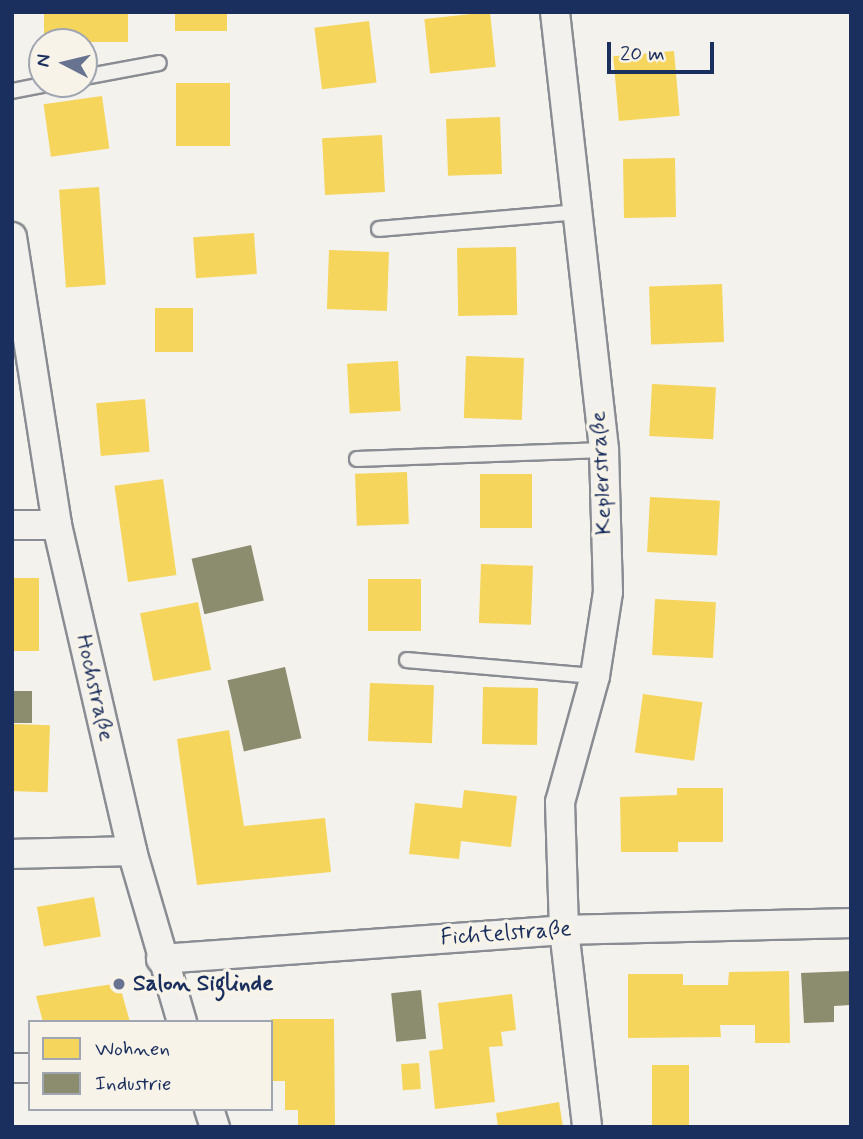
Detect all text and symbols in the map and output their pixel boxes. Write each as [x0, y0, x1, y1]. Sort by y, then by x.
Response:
north arrow [28, 28, 98, 98]
scale bar [611, 28, 718, 72]
text: 20 m [620, 40, 665, 68]
text: N [30, 53, 57, 68]
street label: Keplerstraße [585, 410, 619, 536]
street label: Hochstraße [68, 632, 120, 744]
street label: Fichtelstraße [440, 916, 572, 952]
place label: Salon Siglinde [133, 970, 273, 998]
marker: Salon Siglinde [111, 976, 127, 992]
legend [28, 1020, 273, 1111]
text: Wohnen [95, 1035, 170, 1063]
text: Industrie [95, 1070, 171, 1098]

